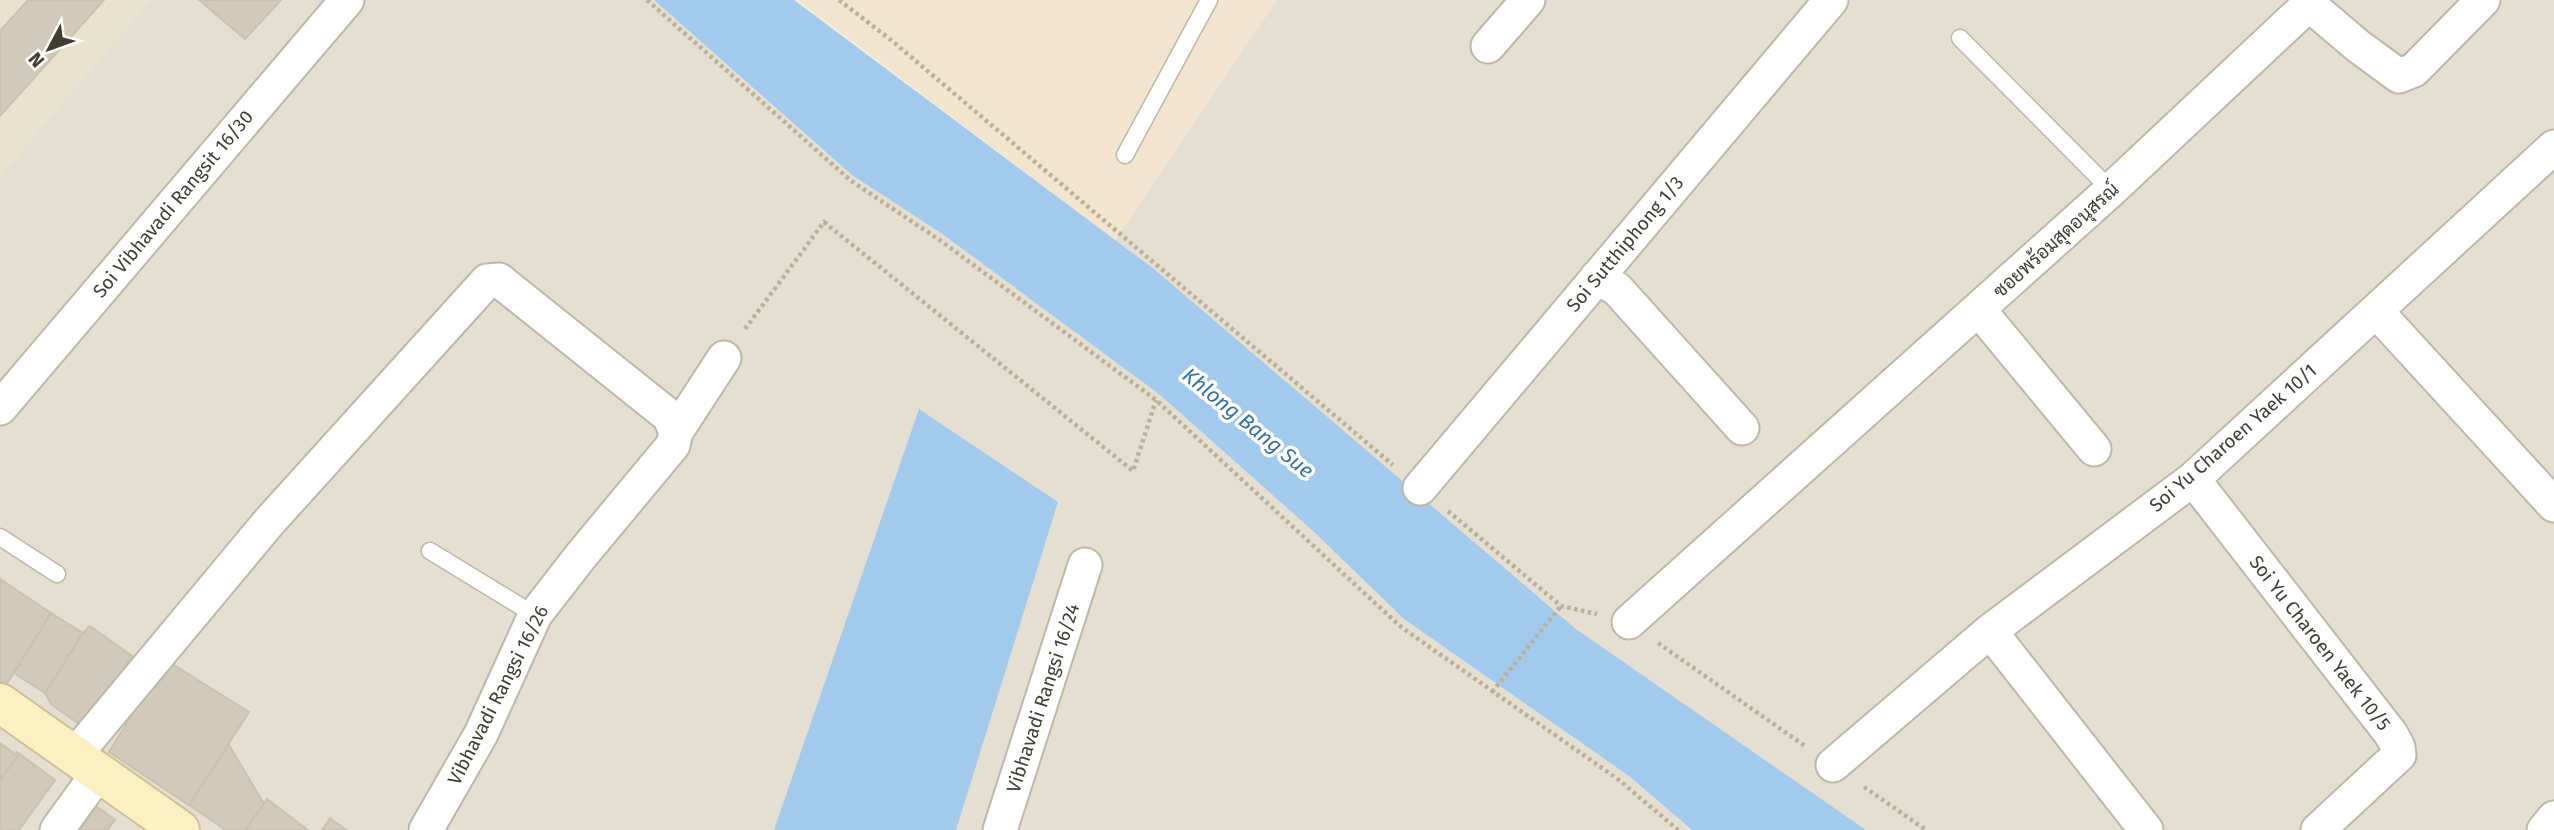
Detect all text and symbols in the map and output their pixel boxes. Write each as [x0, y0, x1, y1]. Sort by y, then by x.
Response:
north arrow [14, 14, 84, 84]
text: N [24, 48, 49, 72]
street label: Soi Vibhavadi Rangsit 16/30 [88, 106, 258, 302]
street label: Soi Sutthiphong 1/3 [1562, 171, 1688, 317]
street label: ซอยพร้อมสุดอนุสรณ์ [1988, 177, 2124, 303]
street label: Soi Yu Charoen Yaek 10/1 [2145, 359, 2321, 517]
water label: Khlong Bang Sue [1177, 362, 1319, 484]
street label: Soi Yu Charoen Yaek 10/5 [2244, 551, 2396, 735]
street label: Vibhavadi Rangsi 16/24 [1002, 601, 1084, 795]
street label: Vibhavadi Rangsi 16/26 [443, 602, 553, 788]

